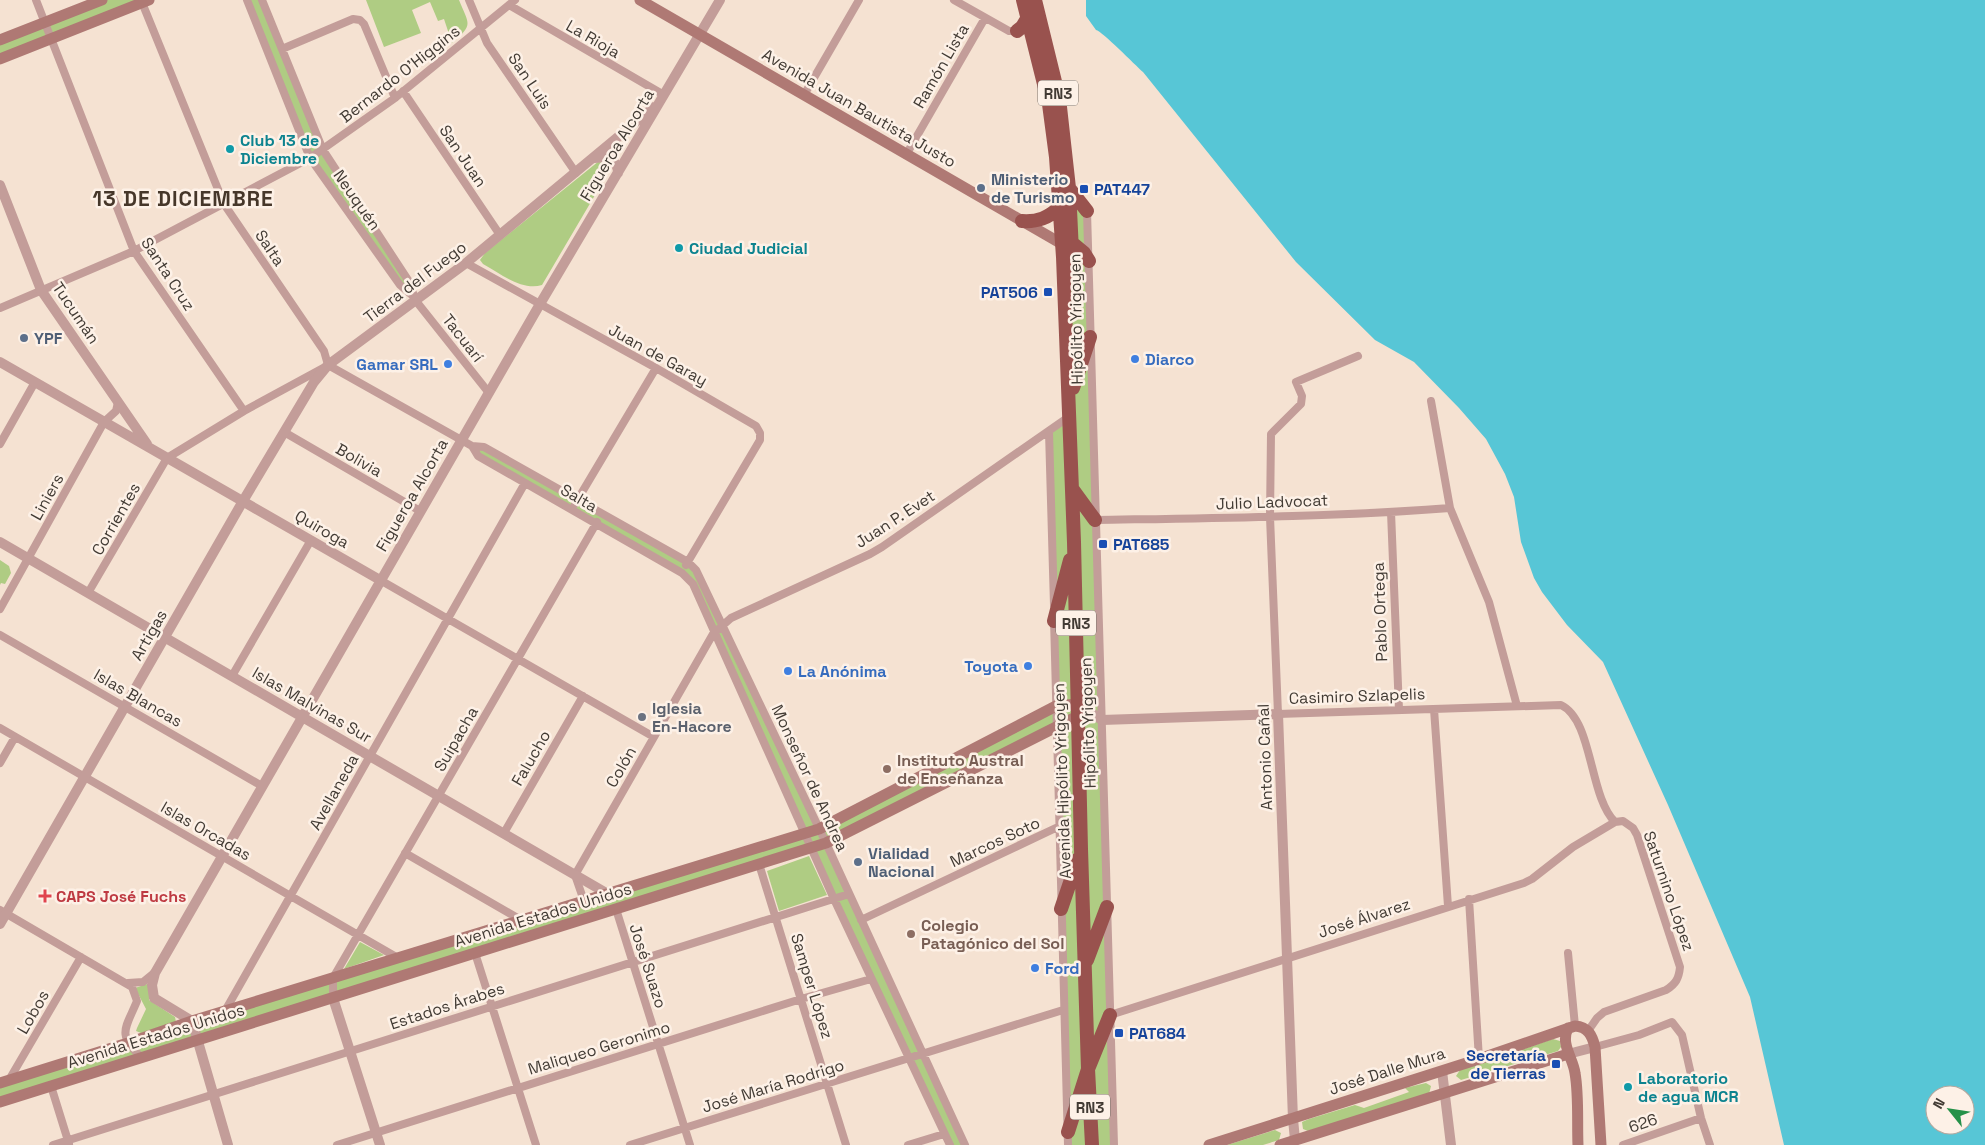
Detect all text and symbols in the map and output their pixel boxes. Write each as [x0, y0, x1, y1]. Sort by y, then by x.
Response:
street label: La Rioja [562, 15, 624, 63]
street label: Ramón Lista [908, 20, 974, 112]
street label: Bernardo O'Higgins [336, 21, 464, 127]
street label: Avenida Juan Bautista Justo [758, 44, 960, 172]
street label: San Luis [503, 49, 557, 113]
road number: RN3 [1038, 80, 1078, 106]
street label: Figueroa Alcorta [575, 85, 659, 205]
street label: San Juan [434, 121, 492, 191]
place label: Club 13 de Diciembre [240, 130, 319, 169]
marker: Club 13 de Diciembre [224, 143, 236, 155]
street label: Neuquén [329, 166, 385, 234]
place label: Ministerio de Turismo [991, 169, 1075, 208]
place label: PAT447 [1094, 179, 1150, 200]
marker: Ministerio de Turismo [975, 182, 987, 194]
marker: PAT447 [1078, 183, 1090, 195]
district label: 13 DE DICIEMBRE [92, 185, 274, 212]
street label: Salta [250, 226, 290, 270]
street label: Santa Cruz [136, 233, 200, 315]
street label: Tierra del Fuego [359, 236, 471, 328]
place label: Ciudad Judicial [689, 238, 808, 259]
marker: Ciudad Judicial [673, 242, 685, 254]
street label: Hipólito Yrigoyen [1064, 253, 1088, 385]
street label: Tucumán [48, 278, 104, 348]
place label: PAT506 [981, 282, 1038, 303]
marker: PAT506 [1042, 286, 1054, 298]
street label: Tacuarí [438, 310, 488, 366]
street label: Juan de Garay [605, 319, 711, 391]
place label: YPF [34, 328, 63, 349]
marker: YPF [18, 332, 30, 344]
place label: Diarco [1145, 349, 1195, 370]
marker: Diarco [1129, 353, 1141, 365]
place label: Gamar SRL [356, 354, 438, 375]
marker: Gamar SRL [442, 358, 454, 370]
street label: Figueroa Alcorta [371, 435, 453, 555]
street label: Bolivia [332, 438, 386, 482]
street label: Liniers [26, 470, 68, 524]
street label: Corrientes [87, 479, 145, 559]
street label: Salta [557, 479, 601, 517]
street label: Juan P. Evet [851, 485, 939, 553]
street label: Julio Ladvocat [1215, 490, 1329, 514]
street label: Quiroga [291, 505, 353, 553]
place label: PAT685 [1113, 534, 1170, 555]
marker: PAT685 [1097, 538, 1109, 550]
street label: Pablo Ortega [1368, 562, 1392, 662]
street label: Artigas [126, 606, 172, 664]
road number: RN3 [1056, 610, 1096, 636]
place label: Toyota [964, 656, 1018, 677]
street label: Hipólito Yrigoyen [1075, 657, 1101, 789]
marker: Toyota [1022, 660, 1034, 672]
place label: La Anónima [798, 661, 887, 682]
street label: Islas Malvinas Sur [248, 662, 376, 748]
street label: Islas Blancas [90, 664, 186, 732]
marker: La Anónima [782, 665, 794, 677]
street label: Avenida Hipólito Yrigoyen [1048, 683, 1076, 879]
street label: Casimiro Szlapelis [1288, 683, 1426, 709]
place label: Iglesia En-Hacore [652, 698, 732, 737]
street label: Monseñor de Andrea [767, 701, 853, 855]
street label: Suipacha [429, 703, 483, 775]
street label: Antonio Cañal [1253, 703, 1277, 811]
marker: Iglesia En-Hacore [636, 711, 648, 723]
street label: Falucho [507, 726, 555, 790]
street label: Colón [601, 743, 641, 791]
street label: Avellaneda [305, 750, 363, 834]
place label: Instituto Austral de Enseñanza [897, 750, 1024, 789]
marker: Instituto Austral de Enseñanza [881, 763, 893, 775]
street label: Islas Orcadas [157, 797, 255, 865]
street label: Marcos Soto [947, 812, 1043, 872]
street label: Saturnino López [1639, 828, 1699, 954]
place label: Vialidad Nacional [868, 843, 935, 882]
marker: Vialidad Nacional [852, 856, 864, 868]
street label: Avenida Estados Unidos [452, 878, 634, 952]
place label: CAPS José Fuchs [56, 886, 186, 907]
marker: CAPS José Fuchs [38, 889, 52, 903]
street label: José Álvarez [1315, 893, 1413, 943]
place label: Colegio Patagónico del Sol [921, 915, 1064, 954]
street label: José Suazo [624, 921, 672, 1011]
marker: Colegio Patagónico del Sol [905, 928, 917, 940]
street label: Samper López [786, 931, 838, 1041]
place label: Ford [1045, 958, 1080, 979]
marker: Ford [1029, 962, 1041, 974]
street label: Estados Árabes [387, 978, 507, 1034]
street label: Lobos [12, 986, 54, 1038]
street label: Avenida Estados Unidos [65, 999, 247, 1073]
street label: Maliqueo Geronimo [525, 1016, 673, 1080]
place label: PAT684 [1129, 1023, 1186, 1044]
marker: PAT684 [1113, 1027, 1125, 1039]
street label: José Dalle Mura [1326, 1042, 1448, 1100]
place label: Secretaría de Tierras [1466, 1045, 1546, 1084]
street label: José María Rodrigo [699, 1054, 847, 1118]
marker: Secretaría de Tierras [1550, 1058, 1562, 1070]
place label: Laboratorio de agua MCR [1638, 1068, 1739, 1107]
marker: Laboratorio de agua MCR [1622, 1081, 1634, 1093]
north arrow [1925, 1085, 1975, 1135]
road number: RN3 [1070, 1094, 1110, 1120]
text: N [1929, 1095, 1949, 1112]
street label: 626 [1626, 1108, 1660, 1138]

